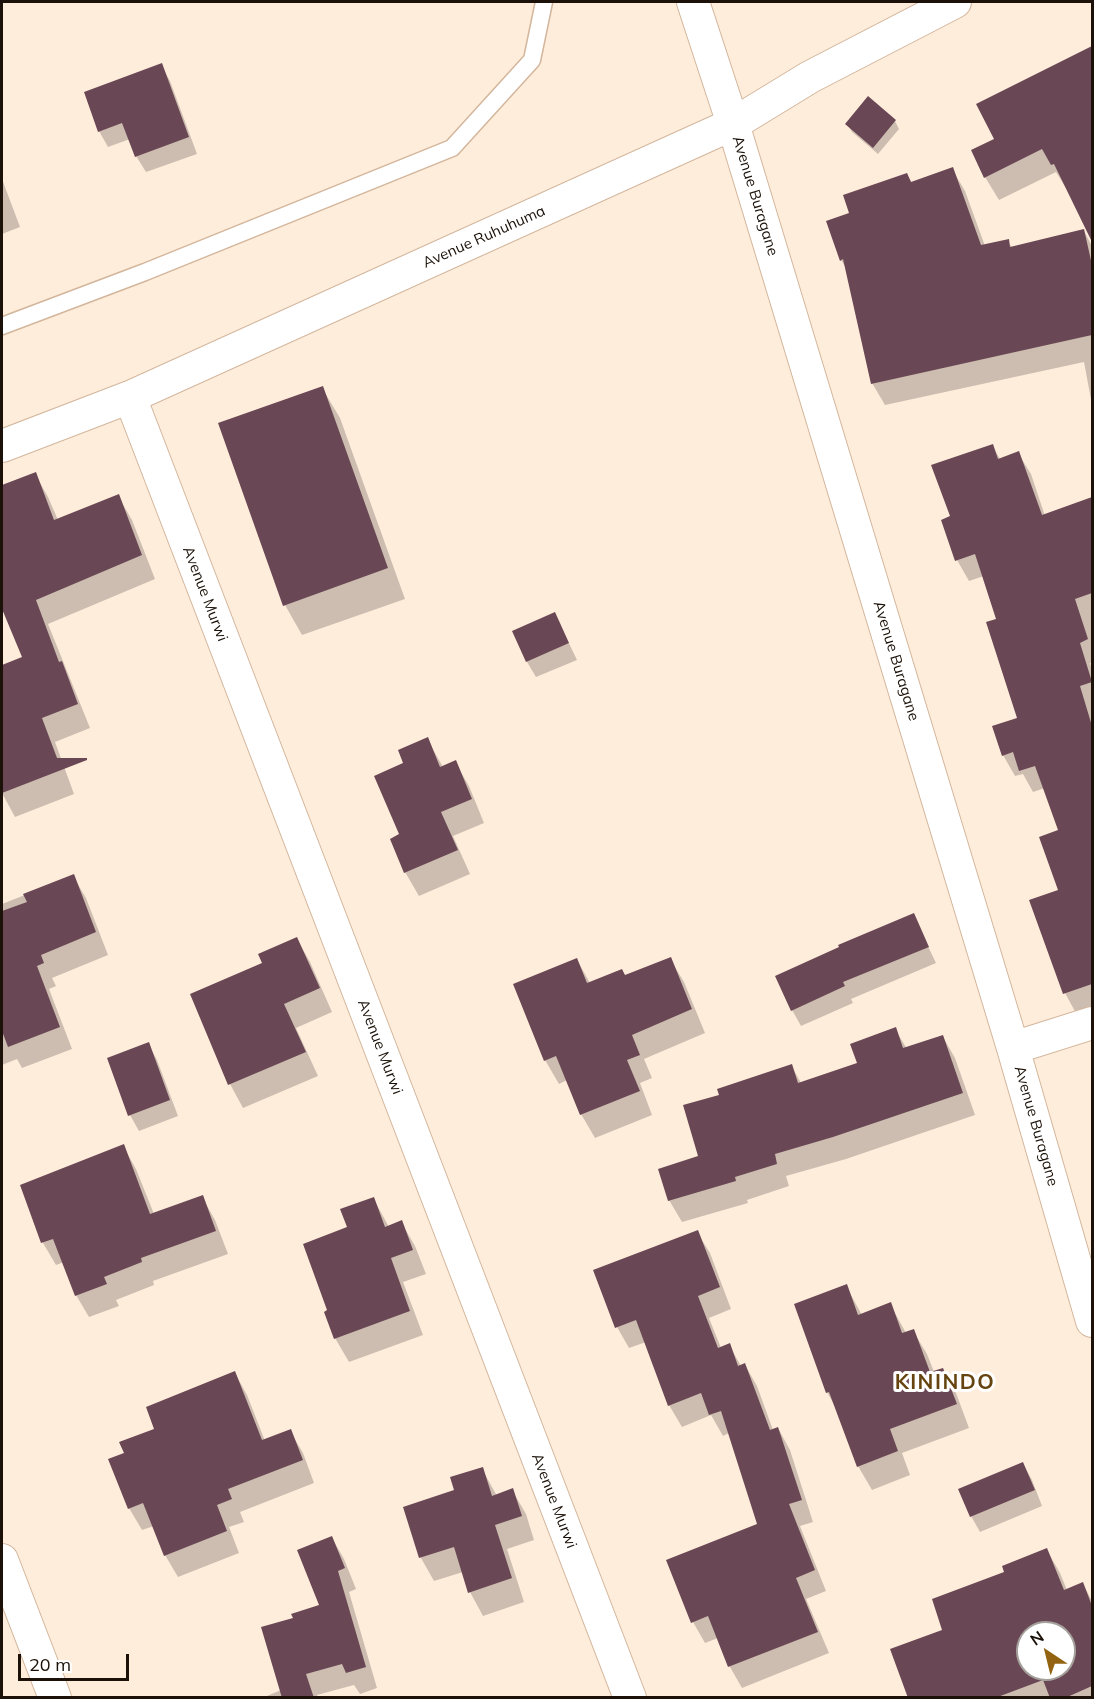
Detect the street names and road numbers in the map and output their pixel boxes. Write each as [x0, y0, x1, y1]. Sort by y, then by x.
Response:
street label: Avenue Buragane [728, 134, 782, 258]
street label: Avenue Ruhuhuma [420, 202, 548, 272]
street label: Avenue Murwi [179, 544, 231, 644]
street label: Avenue Buragane [869, 599, 923, 723]
street label: Avenue Murwi [354, 997, 406, 1097]
street label: Avenue Buragane [1010, 1064, 1062, 1188]
street label: Avenue Murwi [528, 1451, 580, 1551]

